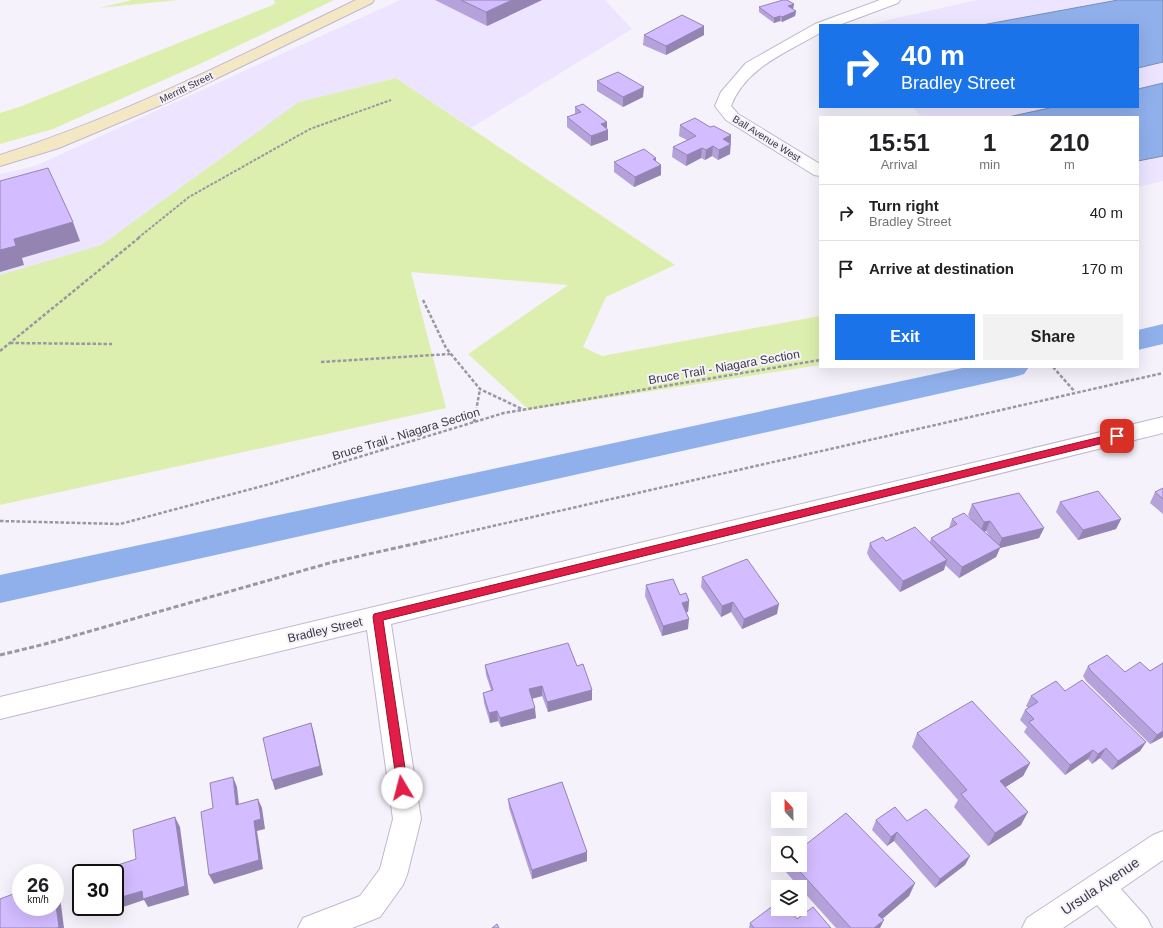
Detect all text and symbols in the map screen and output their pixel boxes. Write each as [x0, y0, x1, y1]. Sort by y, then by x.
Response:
icon: right [835, 40, 887, 92]
text: 40 m [901, 40, 965, 71]
street label: Merritt Street [158, 70, 215, 105]
text: Bradley Street [901, 73, 1015, 93]
street label: Ball Avenue West [731, 113, 803, 164]
text: 15:51 [868, 129, 930, 156]
text: 1 [983, 129, 996, 156]
text: 210 [1050, 129, 1090, 156]
text: Arrival [881, 157, 918, 172]
text: min [979, 157, 1000, 172]
text: m [1064, 157, 1075, 172]
text: Turn right [869, 197, 939, 214]
icon: right [835, 202, 857, 224]
text: 40 m [1090, 204, 1123, 221]
text: Bradley Street [869, 214, 951, 229]
icon: arrive [835, 258, 857, 280]
text: Arrive at destination [869, 260, 1014, 277]
text: 170 m [1081, 260, 1123, 277]
button: Exit [835, 314, 975, 360]
button: Share [983, 314, 1123, 360]
street label: Bruce Trail - Niagara Section [647, 347, 801, 387]
street label: Bruce Trail - Niagara Section [331, 405, 481, 463]
pin [1100, 419, 1134, 453]
icon: arrive [1106, 425, 1128, 447]
street label: Bradley Street [286, 614, 364, 645]
position arrow [381, 767, 423, 809]
north arrow [771, 792, 807, 828]
map controls [771, 792, 807, 916]
button: search [771, 836, 807, 872]
street label: Ursula Avenue [1058, 854, 1142, 918]
speed limit sign: 30 [72, 864, 124, 916]
text: 26 [27, 874, 49, 896]
button: layers [771, 880, 807, 916]
text: km/h [27, 894, 49, 905]

